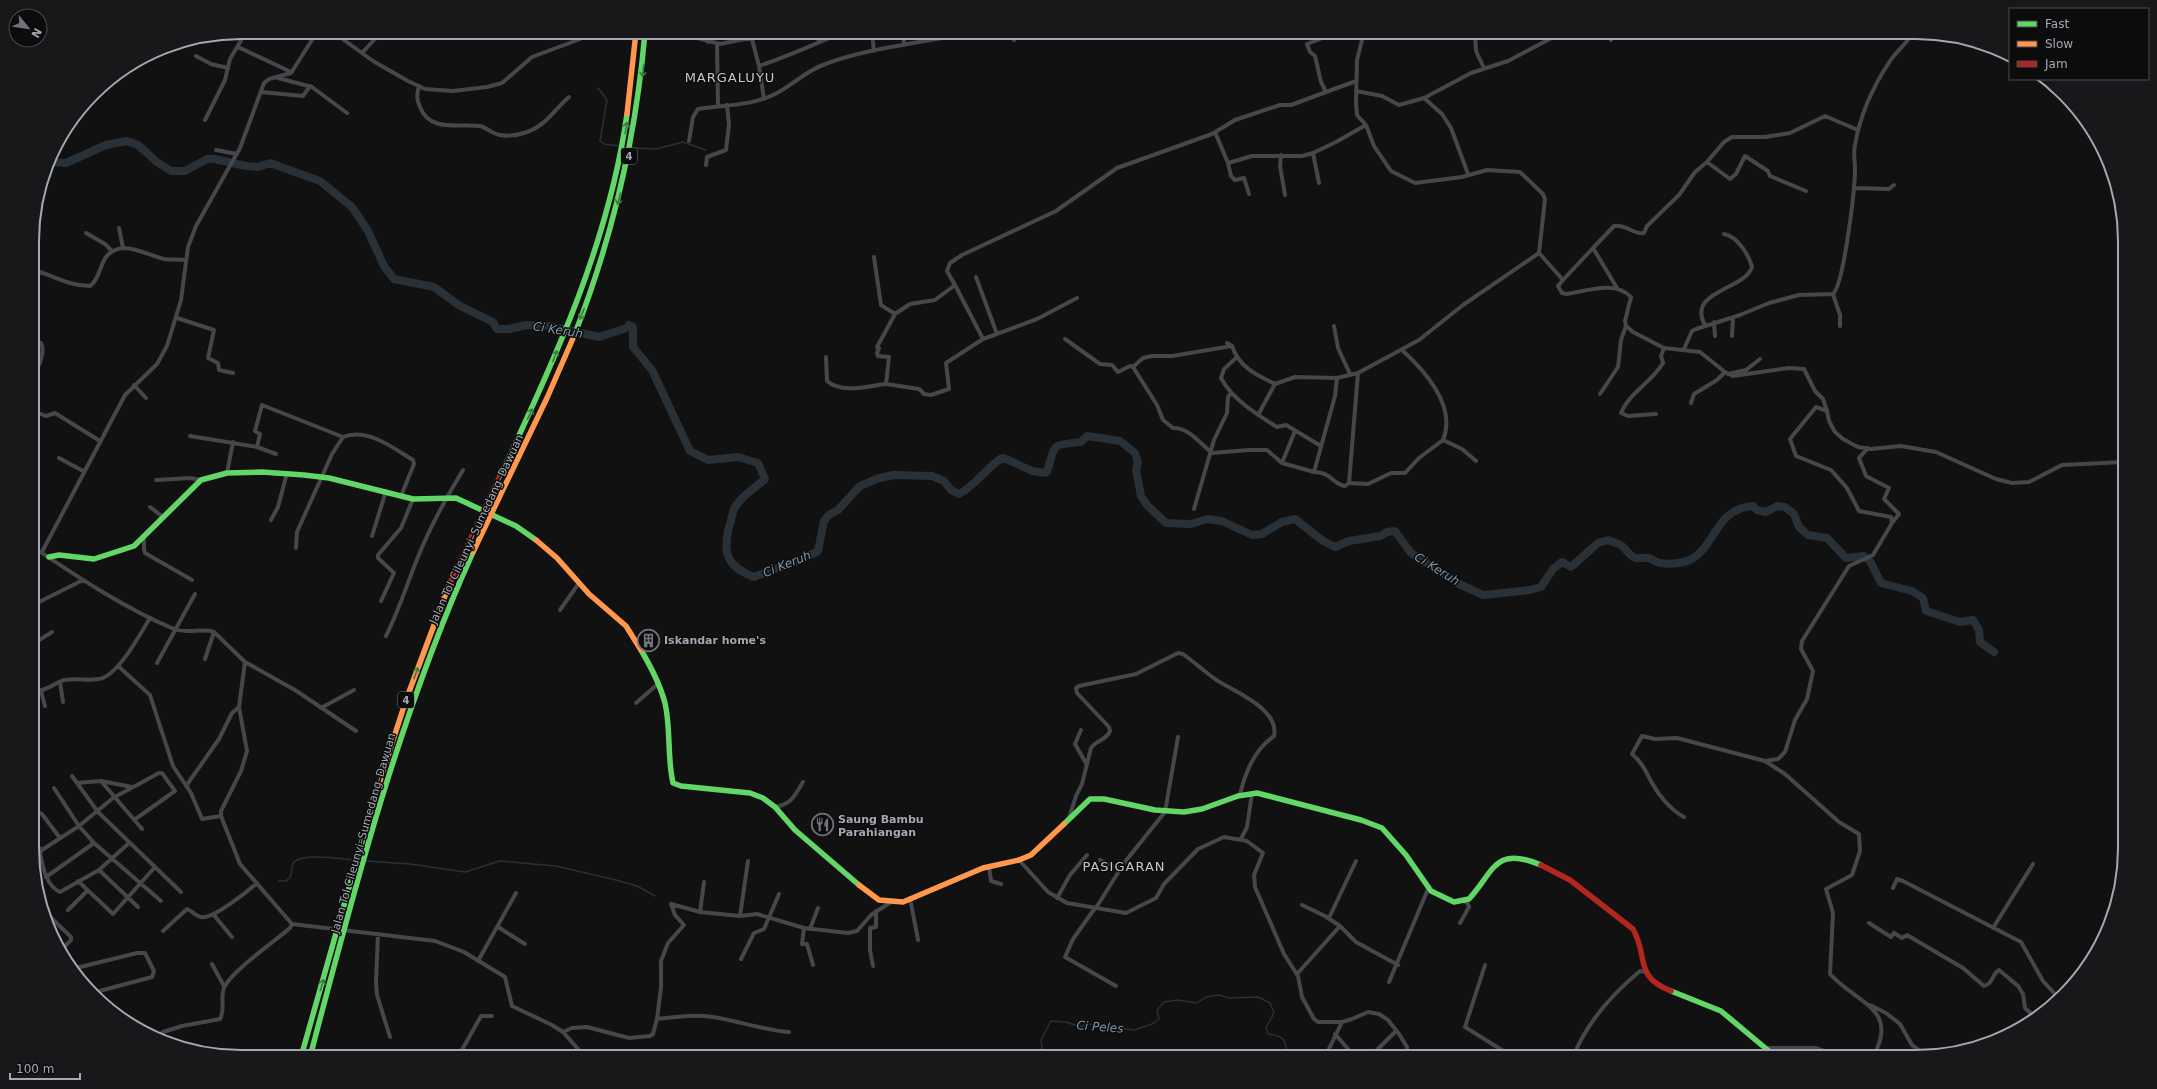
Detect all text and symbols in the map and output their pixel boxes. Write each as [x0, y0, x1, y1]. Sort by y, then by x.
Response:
north arrow [8, 8, 48, 48]
legend [2009, 8, 2149, 80]
text: Fast [2045, 17, 2069, 31]
text: N [28, 26, 44, 40]
text: Slow [2045, 37, 2073, 51]
text: Jam [2044, 57, 2068, 71]
one-way arrow [639, 64, 646, 77]
district label: MARGALUYU [685, 70, 775, 85]
one-way arrow [622, 122, 630, 135]
road number: 4 [621, 148, 637, 164]
one-way arrow [615, 192, 623, 205]
one-way arrow [577, 307, 585, 319]
water label: Ci Keruh [532, 319, 584, 341]
one-way arrow [552, 350, 559, 362]
one-way arrow [527, 408, 534, 420]
street label: Jalan Tol Cileunyi–Sumedang–Dawuan [426, 432, 526, 627]
water label: Ci Keruh [761, 548, 813, 580]
water label: Ci Keruh [1412, 550, 1462, 588]
building icon: Iskandar home's [635, 627, 661, 653]
place label: Iskandar home's [664, 634, 766, 647]
one-way arrow [412, 668, 420, 680]
road number: 4 [398, 692, 414, 708]
street label: Jalan Tol Cileunyi–Sumedang–Dawuan [328, 732, 398, 936]
restaurant icon: Saung Bambu Parahiangan [810, 812, 836, 838]
place label: Saung Bambu Parahiangan [838, 813, 924, 839]
district label: PASIGARAN [1082, 859, 1166, 874]
one-way arrow [319, 979, 326, 992]
water label: Ci Peles [1076, 1018, 1124, 1036]
scale bar [10, 1055, 80, 1081]
text: 100 m [16, 1062, 54, 1076]

